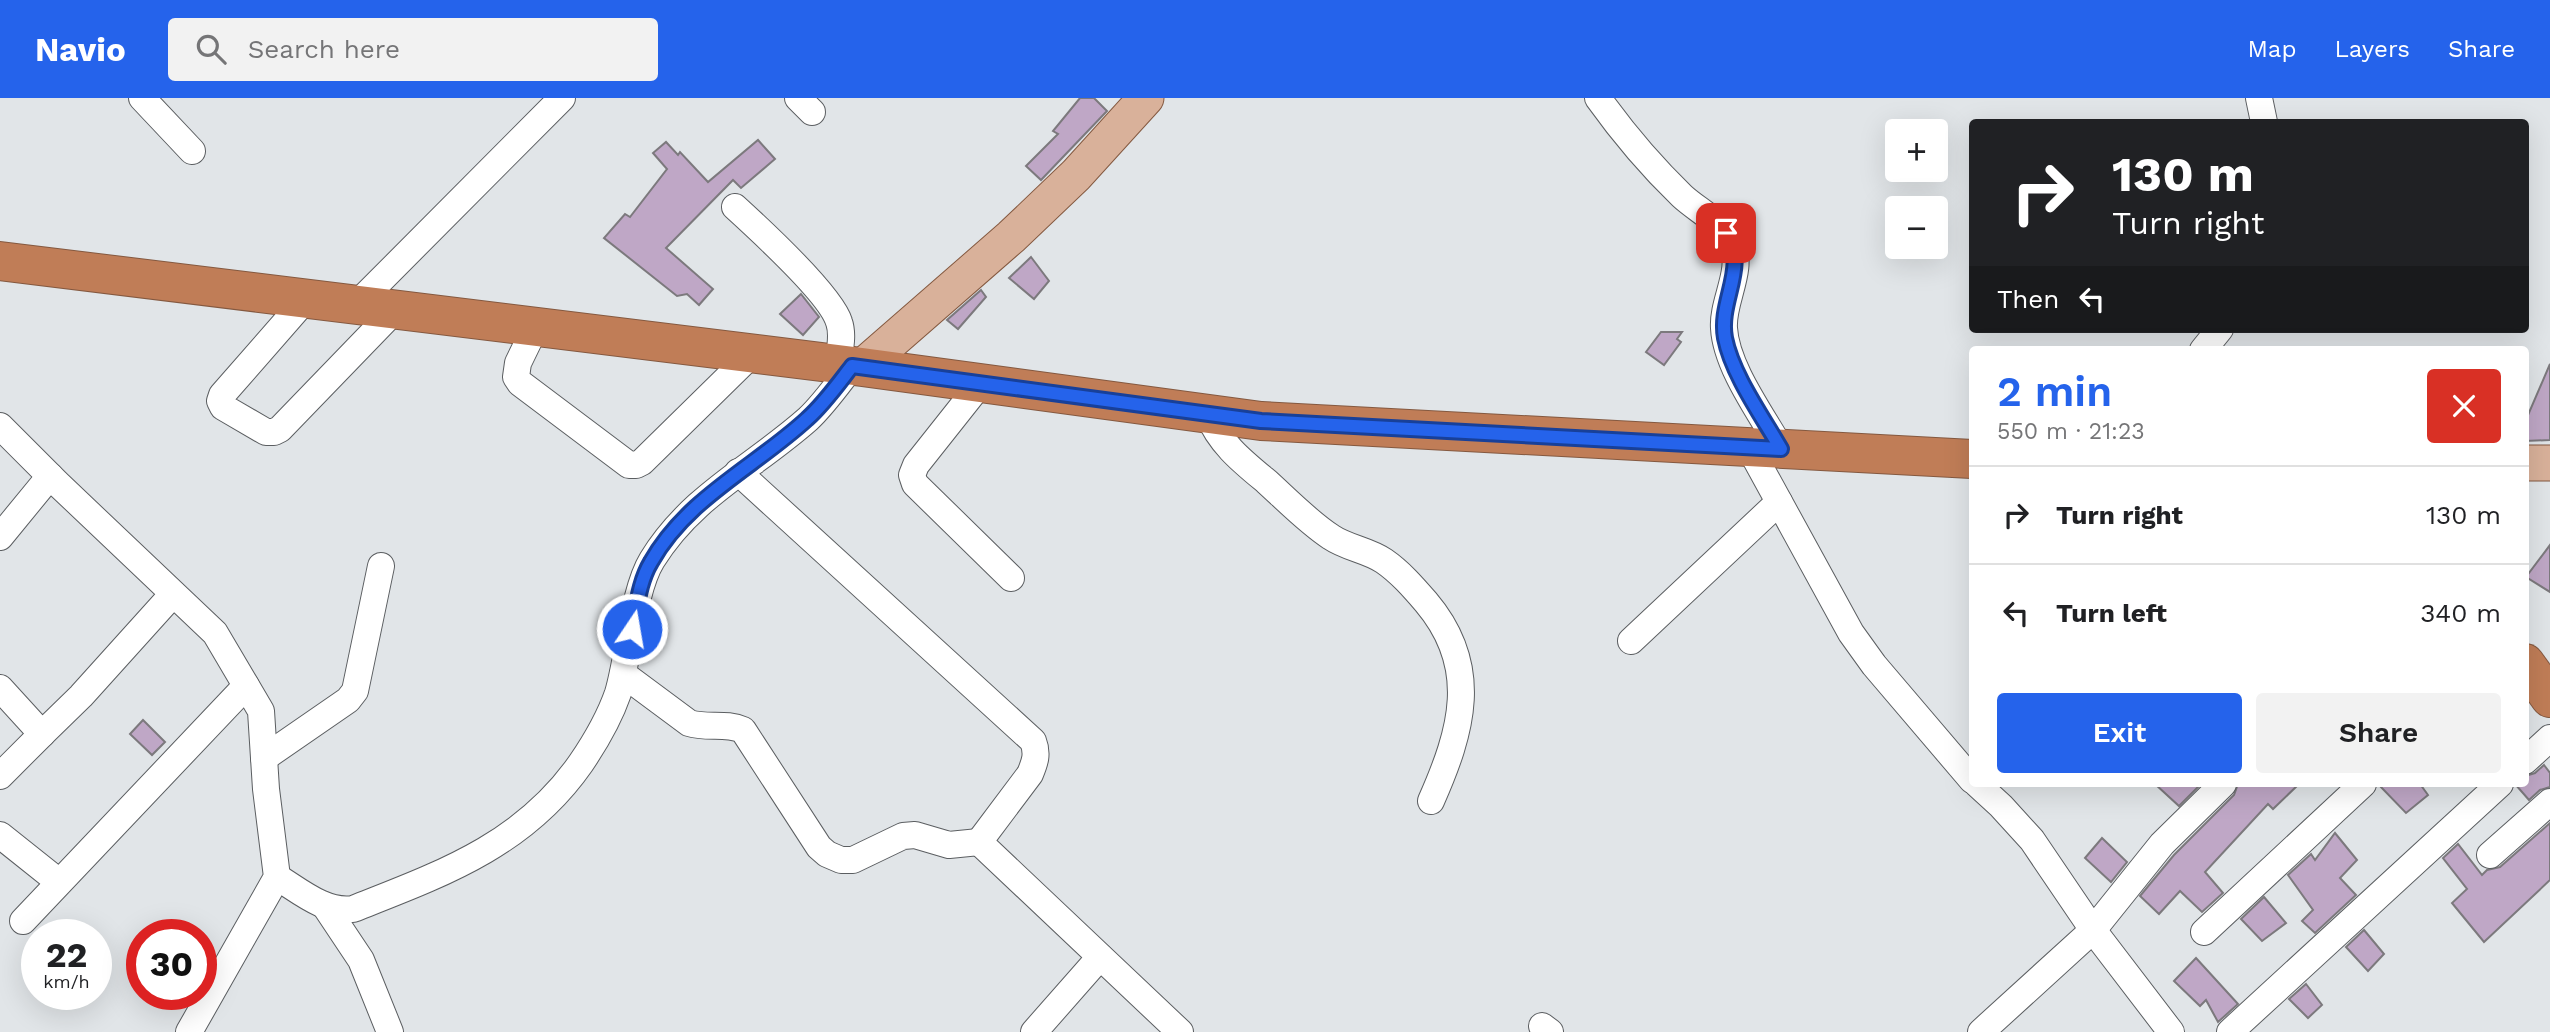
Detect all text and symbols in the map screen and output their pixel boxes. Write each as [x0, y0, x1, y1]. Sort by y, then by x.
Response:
search box [168, 18, 658, 81]
text: Navio [35, 30, 126, 69]
icon: search [192, 30, 230, 68]
text: Search here [248, 34, 400, 64]
text: Map [2248, 35, 2296, 63]
text: Layers [2334, 35, 2410, 63]
text: Share [2448, 35, 2515, 63]
map controls [1885, 119, 1948, 259]
button: + [1885, 119, 1948, 182]
text: 130 m [2112, 145, 2254, 203]
icon: right [1997, 147, 2088, 238]
button: − [1885, 196, 1948, 259]
pin [1696, 203, 1756, 263]
text: Turn right [2112, 204, 2264, 242]
icon: arrive [1707, 214, 1745, 252]
icon: left [2073, 280, 2111, 318]
text: Then [1997, 284, 2059, 314]
text: 2 min [1997, 367, 2112, 416]
button: close [2427, 369, 2501, 443]
text: 550 m · 21:23 [1997, 418, 2145, 445]
icon: right [1997, 496, 2035, 534]
text: Turn right [2056, 500, 2183, 530]
text: 130 m [2426, 500, 2501, 530]
position arrow [595, 592, 669, 666]
icon: left [1997, 594, 2035, 632]
text: Turn left [2056, 598, 2167, 628]
text: 340 m [2420, 598, 2501, 628]
button: Exit [1997, 693, 2242, 773]
button: Share [2256, 693, 2501, 773]
speed limit sign: 30 [126, 919, 217, 1010]
text: 22 [46, 934, 87, 976]
text: km/h [43, 971, 90, 992]

